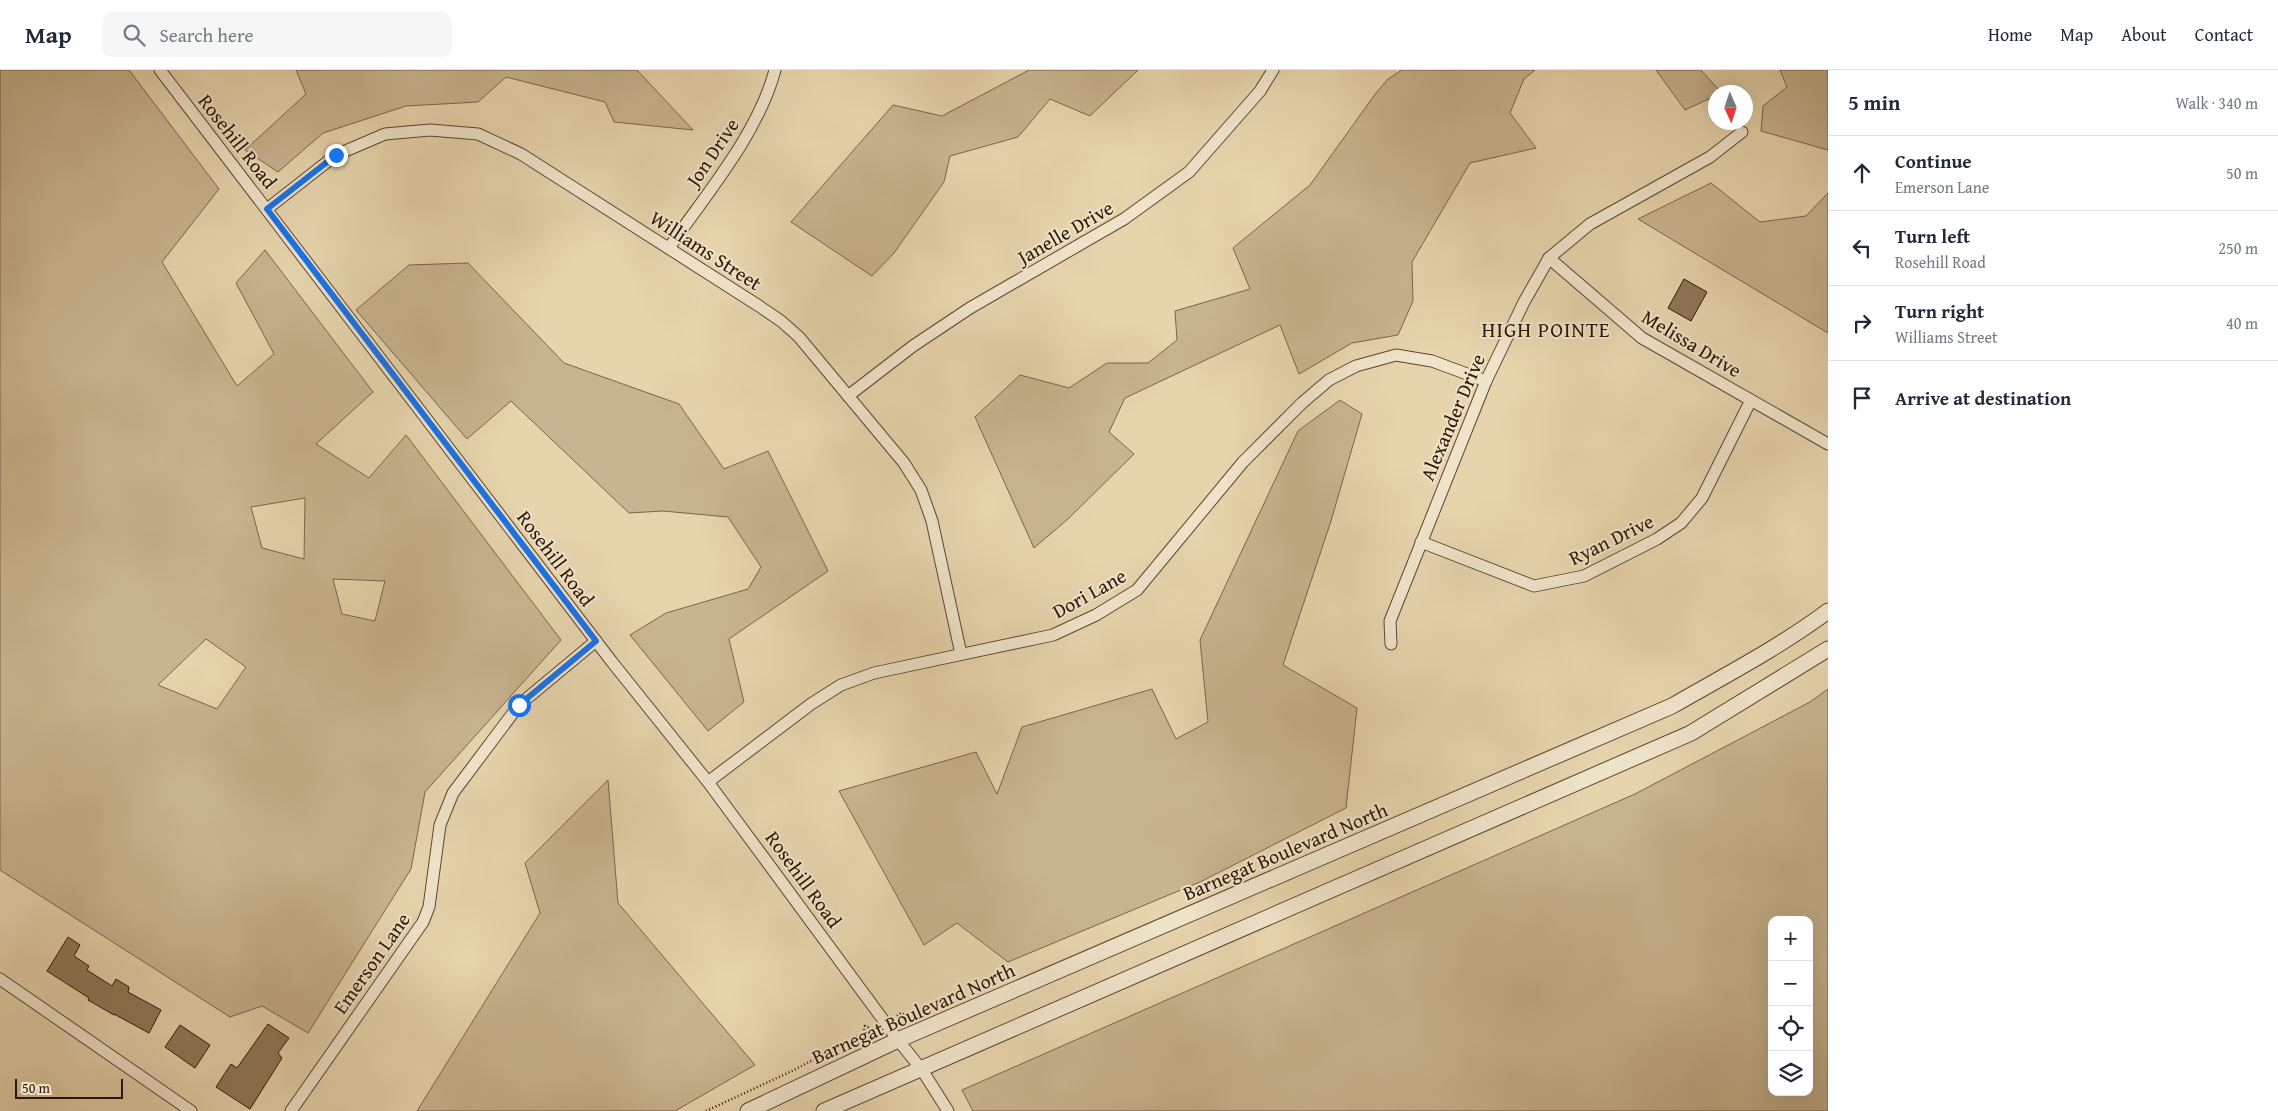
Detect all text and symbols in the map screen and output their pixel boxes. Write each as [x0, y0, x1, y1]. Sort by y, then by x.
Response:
search box [102, 12, 452, 57]
text: Map [25, 17, 72, 52]
icon: search [120, 21, 148, 49]
text: Search here [160, 21, 253, 49]
text: Home [1988, 21, 2032, 48]
text: Map [2060, 21, 2093, 48]
text: About [2121, 21, 2167, 48]
text: Contact [2195, 21, 2253, 48]
north arrow [1708, 85, 1753, 130]
street label: Rosehill Road [192, 87, 285, 195]
text: 5 min [1848, 87, 1900, 118]
text: Walk · 340 m [2175, 91, 2258, 115]
street label: Jon Drive [677, 112, 746, 195]
route end [325, 144, 348, 167]
text: Continue [1895, 147, 1972, 175]
icon: ahead [1848, 159, 1876, 187]
text: 50 m [2226, 161, 2258, 185]
text: Emerson Lane [1895, 175, 1989, 199]
street label: Janelle Drive [1009, 193, 1118, 273]
street label: Williams Street [644, 203, 768, 297]
text: Turn left [1895, 222, 1970, 250]
icon: left [1848, 234, 1876, 262]
text: 250 m [2218, 236, 2258, 260]
text: Rosehill Road [1895, 250, 1986, 274]
text: Turn right [1895, 297, 1984, 325]
street label: Melissa Drive [1637, 302, 1747, 384]
icon: right [1848, 309, 1876, 337]
text: 40 m [2226, 311, 2258, 335]
district label: HIGH POINTE [1482, 314, 1610, 345]
text: Williams Street [1895, 325, 1998, 349]
street label: Alexander Drive [1412, 349, 1492, 485]
icon: arrive [1848, 384, 1876, 412]
text: Arrive at destination [1895, 384, 2071, 412]
street label: Rosehill Road [510, 504, 602, 612]
street label: Ryan Drive [1564, 506, 1658, 572]
street label: Dori Lane [1047, 561, 1131, 625]
route start [508, 694, 531, 717]
street label: Barnegat Boulevard North [1178, 795, 1392, 907]
street label: Rosehill Road [759, 825, 849, 934]
street label: Emerson Lane [325, 906, 417, 1020]
map controls [1768, 916, 1813, 1096]
button: + [1768, 916, 1813, 961]
street label: Barnegat Boulevard North [807, 955, 1019, 1071]
button: − [1768, 961, 1813, 1006]
button: locate [1768, 1006, 1813, 1051]
button: layers [1768, 1051, 1813, 1096]
scale bar [15, 1076, 122, 1099]
text: 50 m [22, 1078, 50, 1098]

